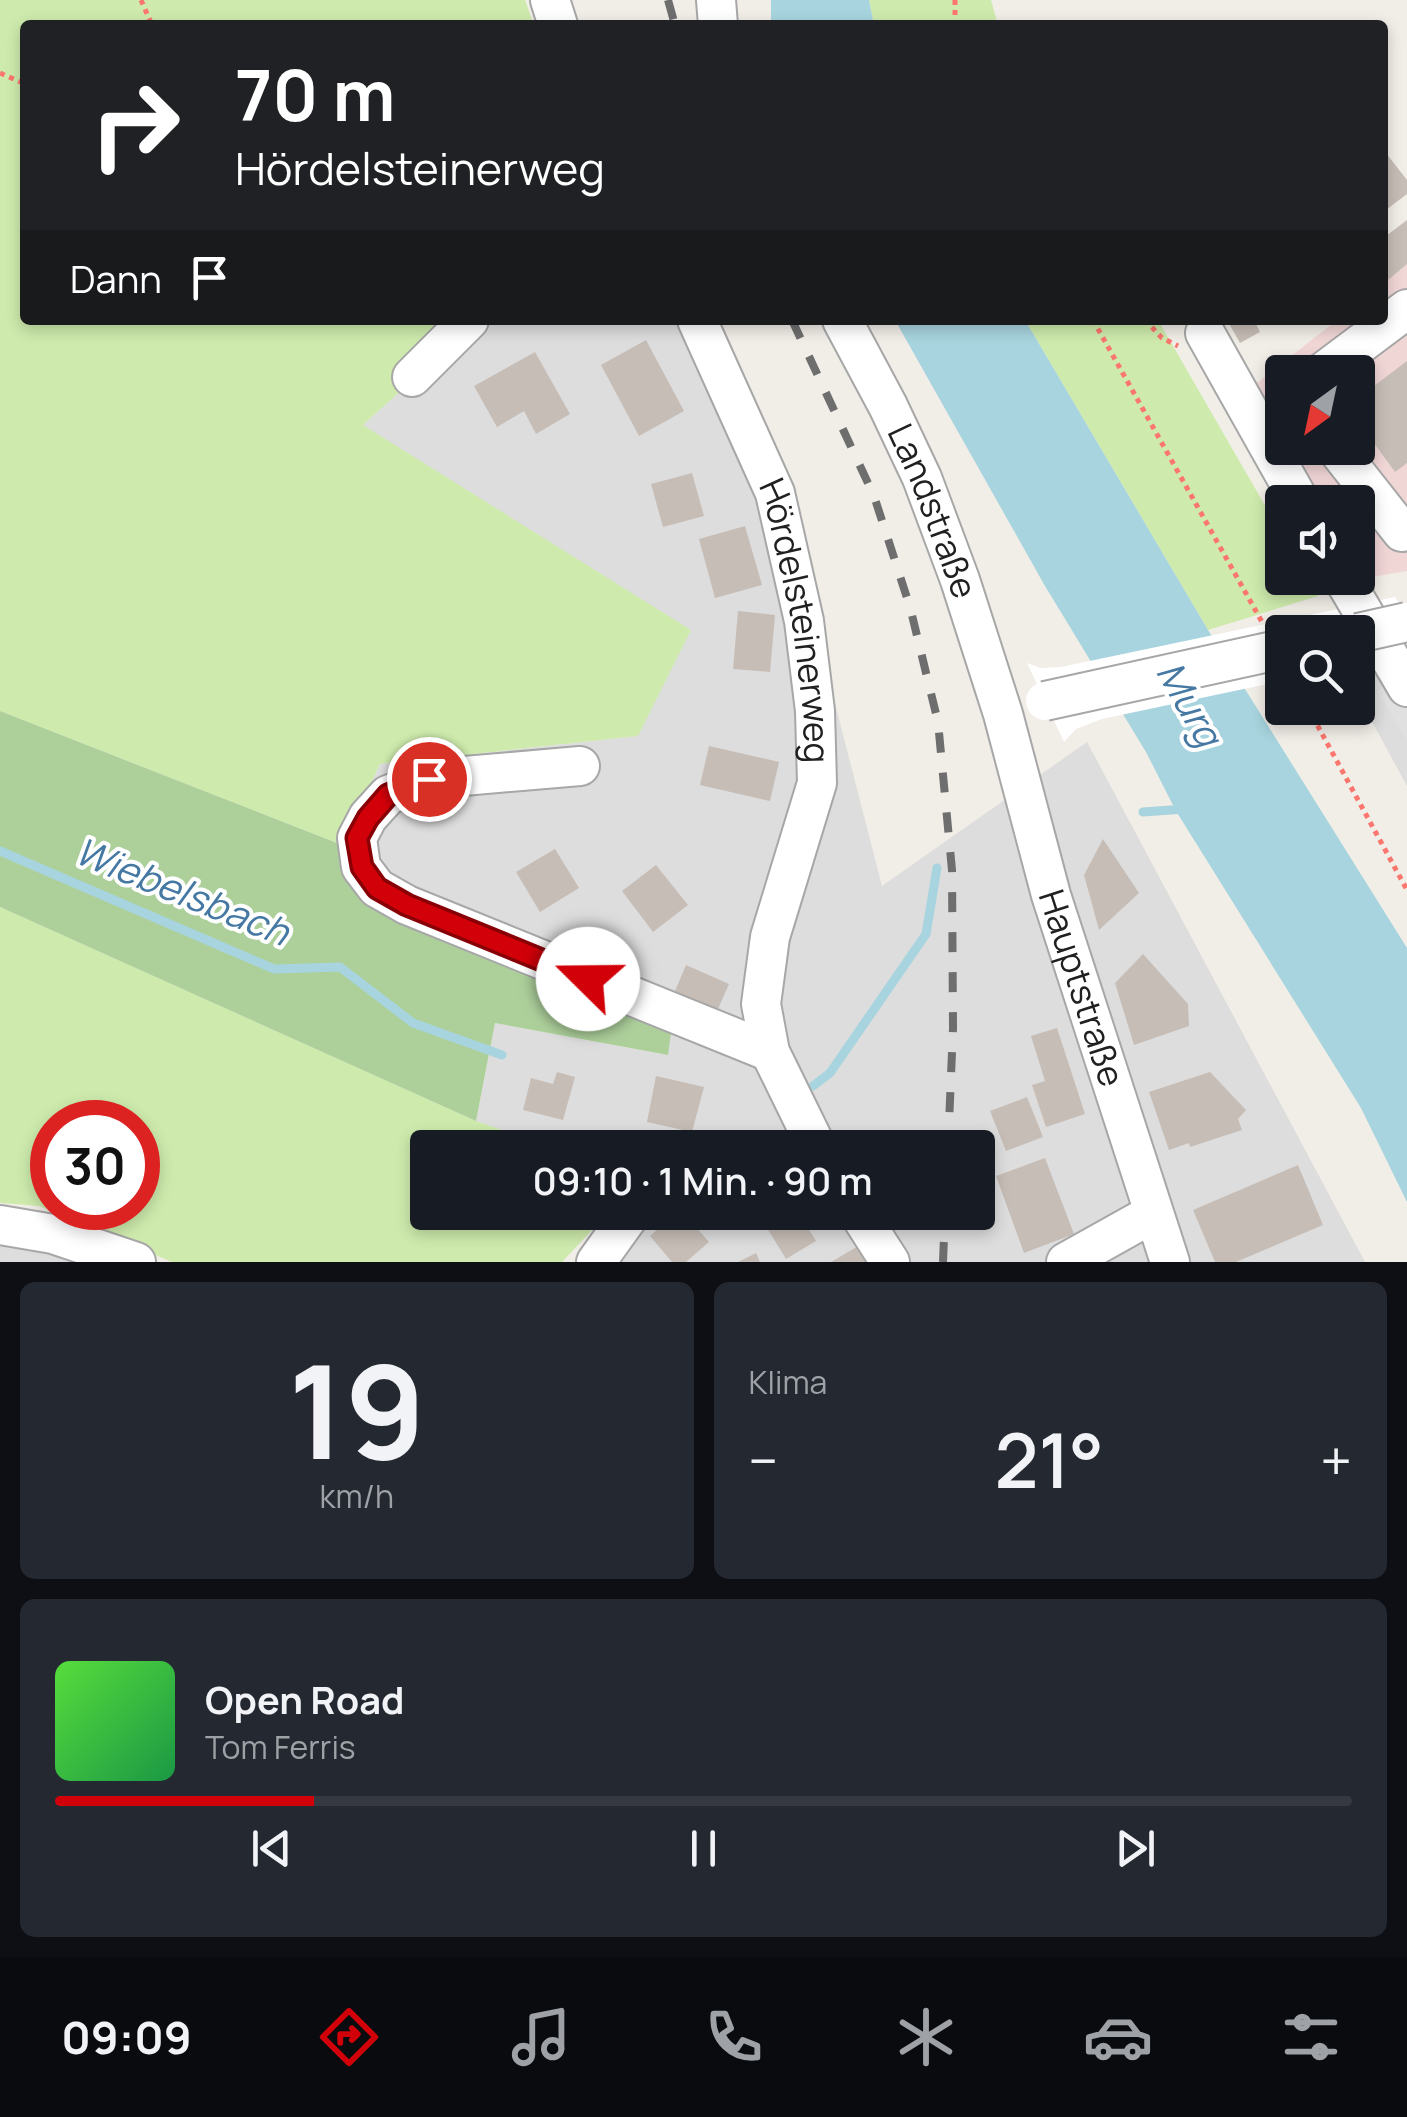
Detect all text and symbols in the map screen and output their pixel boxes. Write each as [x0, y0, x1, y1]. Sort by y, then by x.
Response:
text: 70 m [235, 46, 395, 142]
icon: right [70, 60, 200, 190]
text: Hördelsteinerweg [235, 137, 605, 199]
icon: arrive [182, 250, 237, 305]
text: Dann [70, 252, 162, 304]
north arrow [1265, 355, 1375, 465]
map controls [1265, 355, 1375, 725]
street label: Landstraße [877, 416, 989, 604]
street label: Hördelsteinerweg [748, 470, 841, 764]
button: sound [1265, 485, 1375, 595]
button: search [1265, 615, 1375, 725]
water label: Murg [1146, 651, 1237, 757]
pin [387, 737, 472, 822]
icon: arrive [402, 752, 457, 807]
water label: Wiebelsbach [68, 824, 299, 957]
street label: Hauptstraße [1028, 883, 1137, 1092]
position arrow [536, 927, 640, 1031]
speed limit sign: 30 [30, 1100, 160, 1230]
text: 09:10 · 1 Min. · 90 m [533, 1154, 872, 1206]
text: 19 [288, 1320, 426, 1498]
text: Klima [749, 1360, 827, 1404]
text: 21° [995, 1408, 1104, 1511]
text: − [749, 1422, 778, 1498]
text: + [1320, 1422, 1352, 1498]
text: km/h [320, 1474, 394, 1518]
text: Open Road [205, 1673, 404, 1725]
text: Tom Ferris [205, 1725, 356, 1769]
icon: previous [244, 1821, 299, 1876]
icon: pause [676, 1821, 731, 1876]
icon: next [1108, 1821, 1163, 1876]
icon: directions [314, 2002, 384, 2072]
icon: music [506, 2002, 576, 2072]
icon: phone [699, 2002, 769, 2072]
icon: climate [891, 2002, 961, 2072]
icon: car [1083, 2002, 1153, 2072]
icon: filters [1276, 2002, 1346, 2072]
text: 09:09 [61, 2006, 192, 2068]

